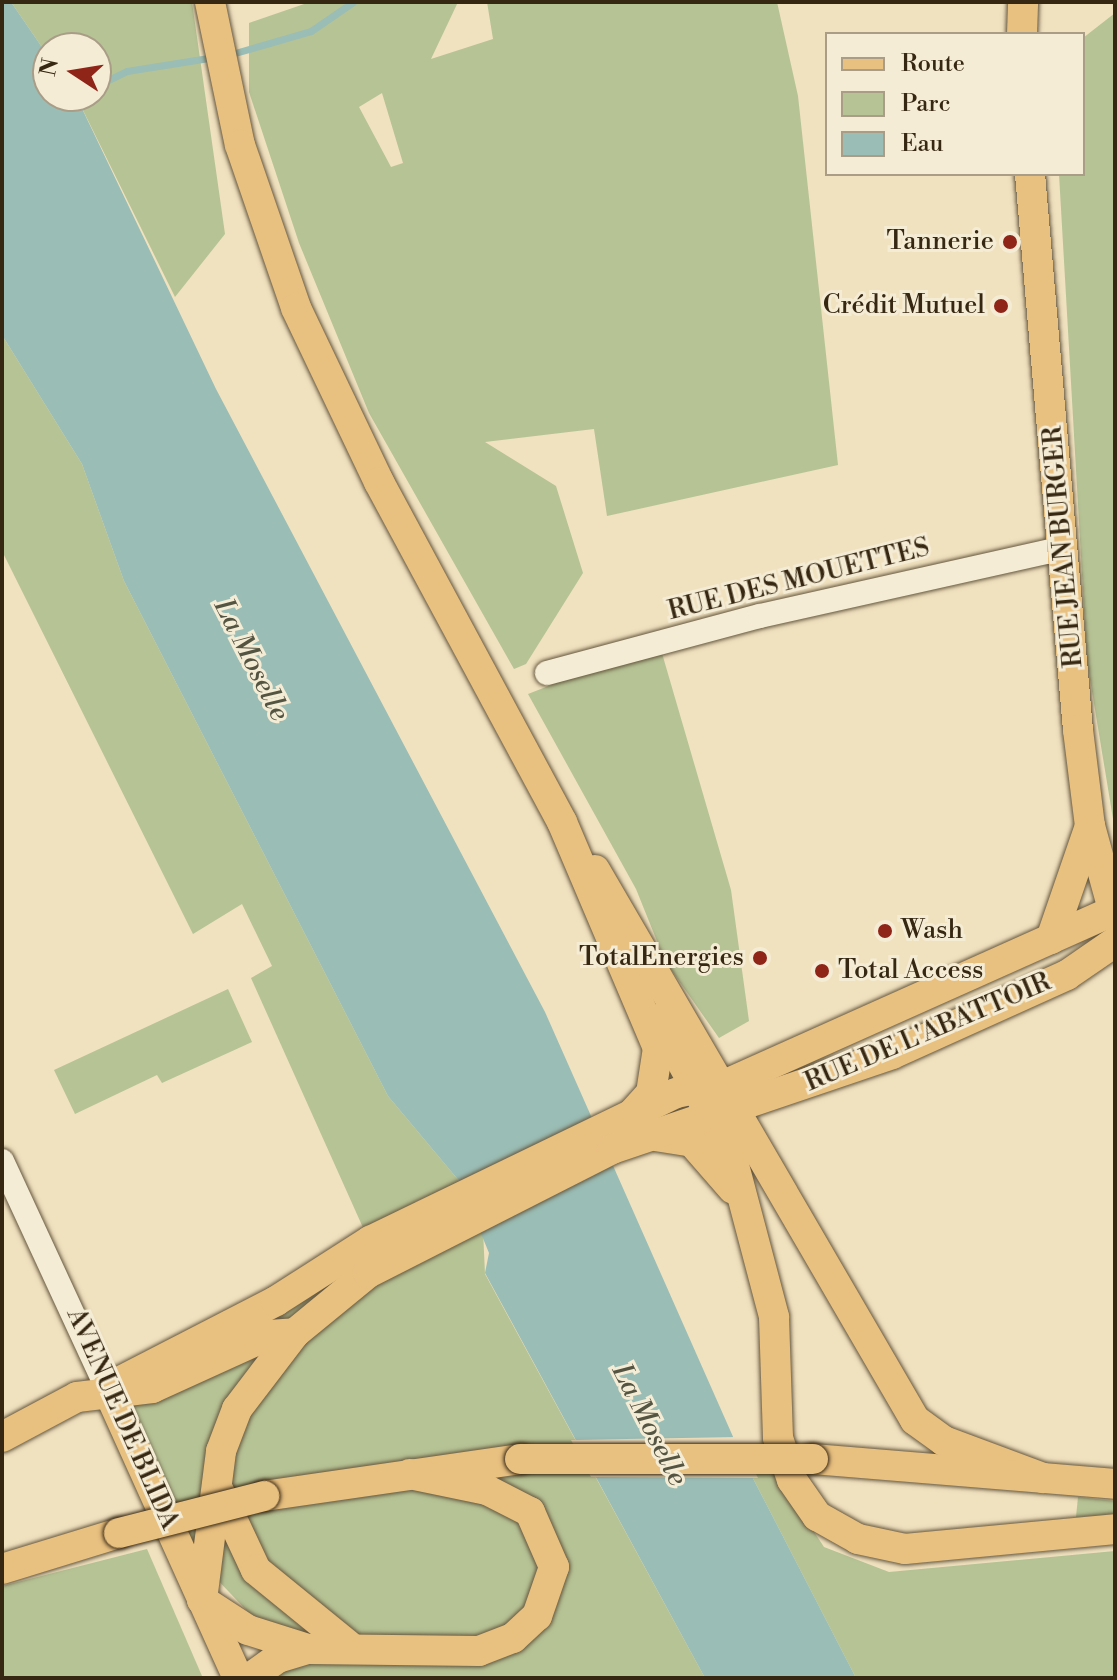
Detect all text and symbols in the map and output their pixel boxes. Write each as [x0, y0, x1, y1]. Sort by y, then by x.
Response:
north arrow [32, 32, 112, 112]
legend [825, 32, 1085, 176]
text: Route [901, 49, 965, 79]
text: N [35, 56, 65, 79]
text: Parc [901, 89, 951, 119]
text: Eau [901, 129, 943, 159]
place label: Tannerie [886, 226, 994, 258]
marker: Tannerie [1001, 233, 1019, 251]
place label: Crédit Mutuel [823, 290, 985, 322]
marker: Crédit Mutuel [992, 297, 1010, 315]
street label: RUE JEAN BURGER [1038, 425, 1090, 669]
street label: RUE DES MOUETTES [665, 532, 933, 628]
water label: La Moselle [206, 594, 296, 726]
place label: Wash [901, 915, 963, 947]
marker: Wash [876, 922, 894, 940]
place label: TotalEnergies [579, 942, 744, 974]
marker: TotalEnergies [751, 949, 769, 967]
place label: Total Access [838, 955, 983, 987]
marker: Total Access [813, 962, 831, 980]
street label: RUE DE L'ABATTOIR [800, 967, 1056, 1099]
street label: AVENUE DE BLIDA [59, 1304, 185, 1534]
water label: La Moselle [604, 1359, 694, 1491]

